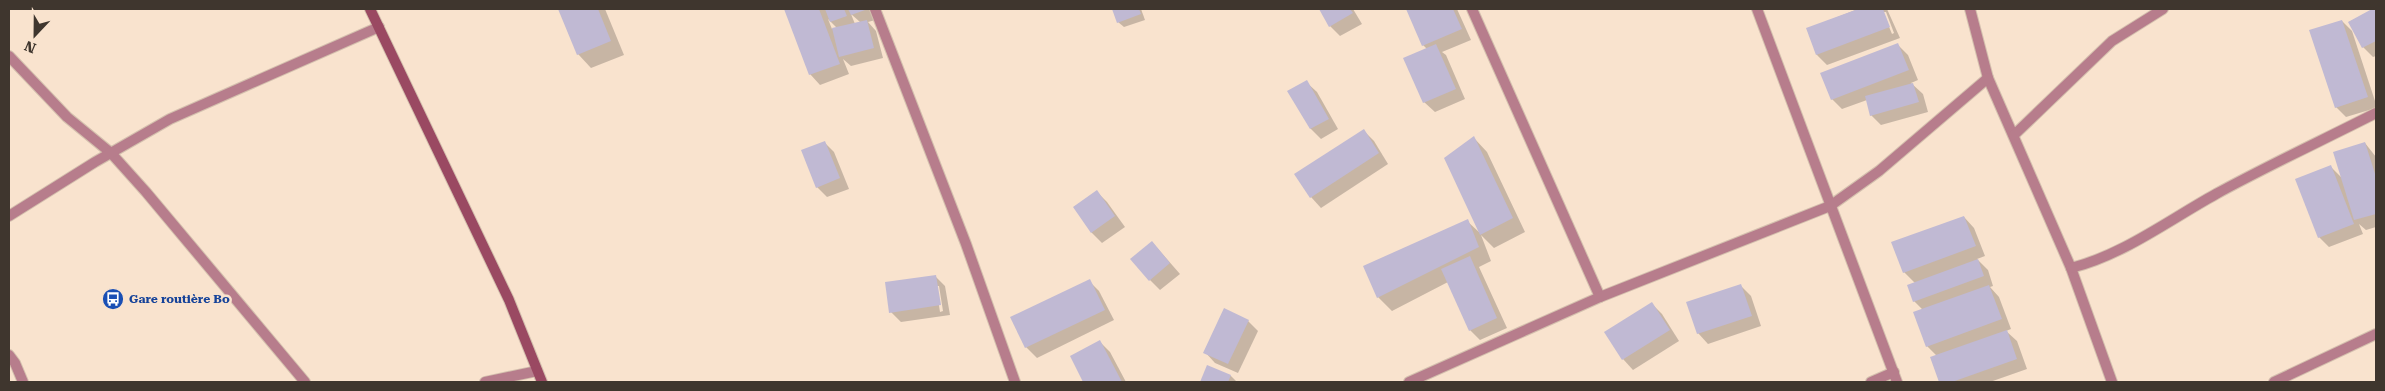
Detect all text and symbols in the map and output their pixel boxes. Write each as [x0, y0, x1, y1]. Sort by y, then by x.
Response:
north arrow [10, 10, 60, 60]
text: N [22, 38, 38, 56]
bus stop icon: Gare routière Bo [101, 287, 125, 311]
place label: Gare routière Bo [129, 292, 230, 306]

